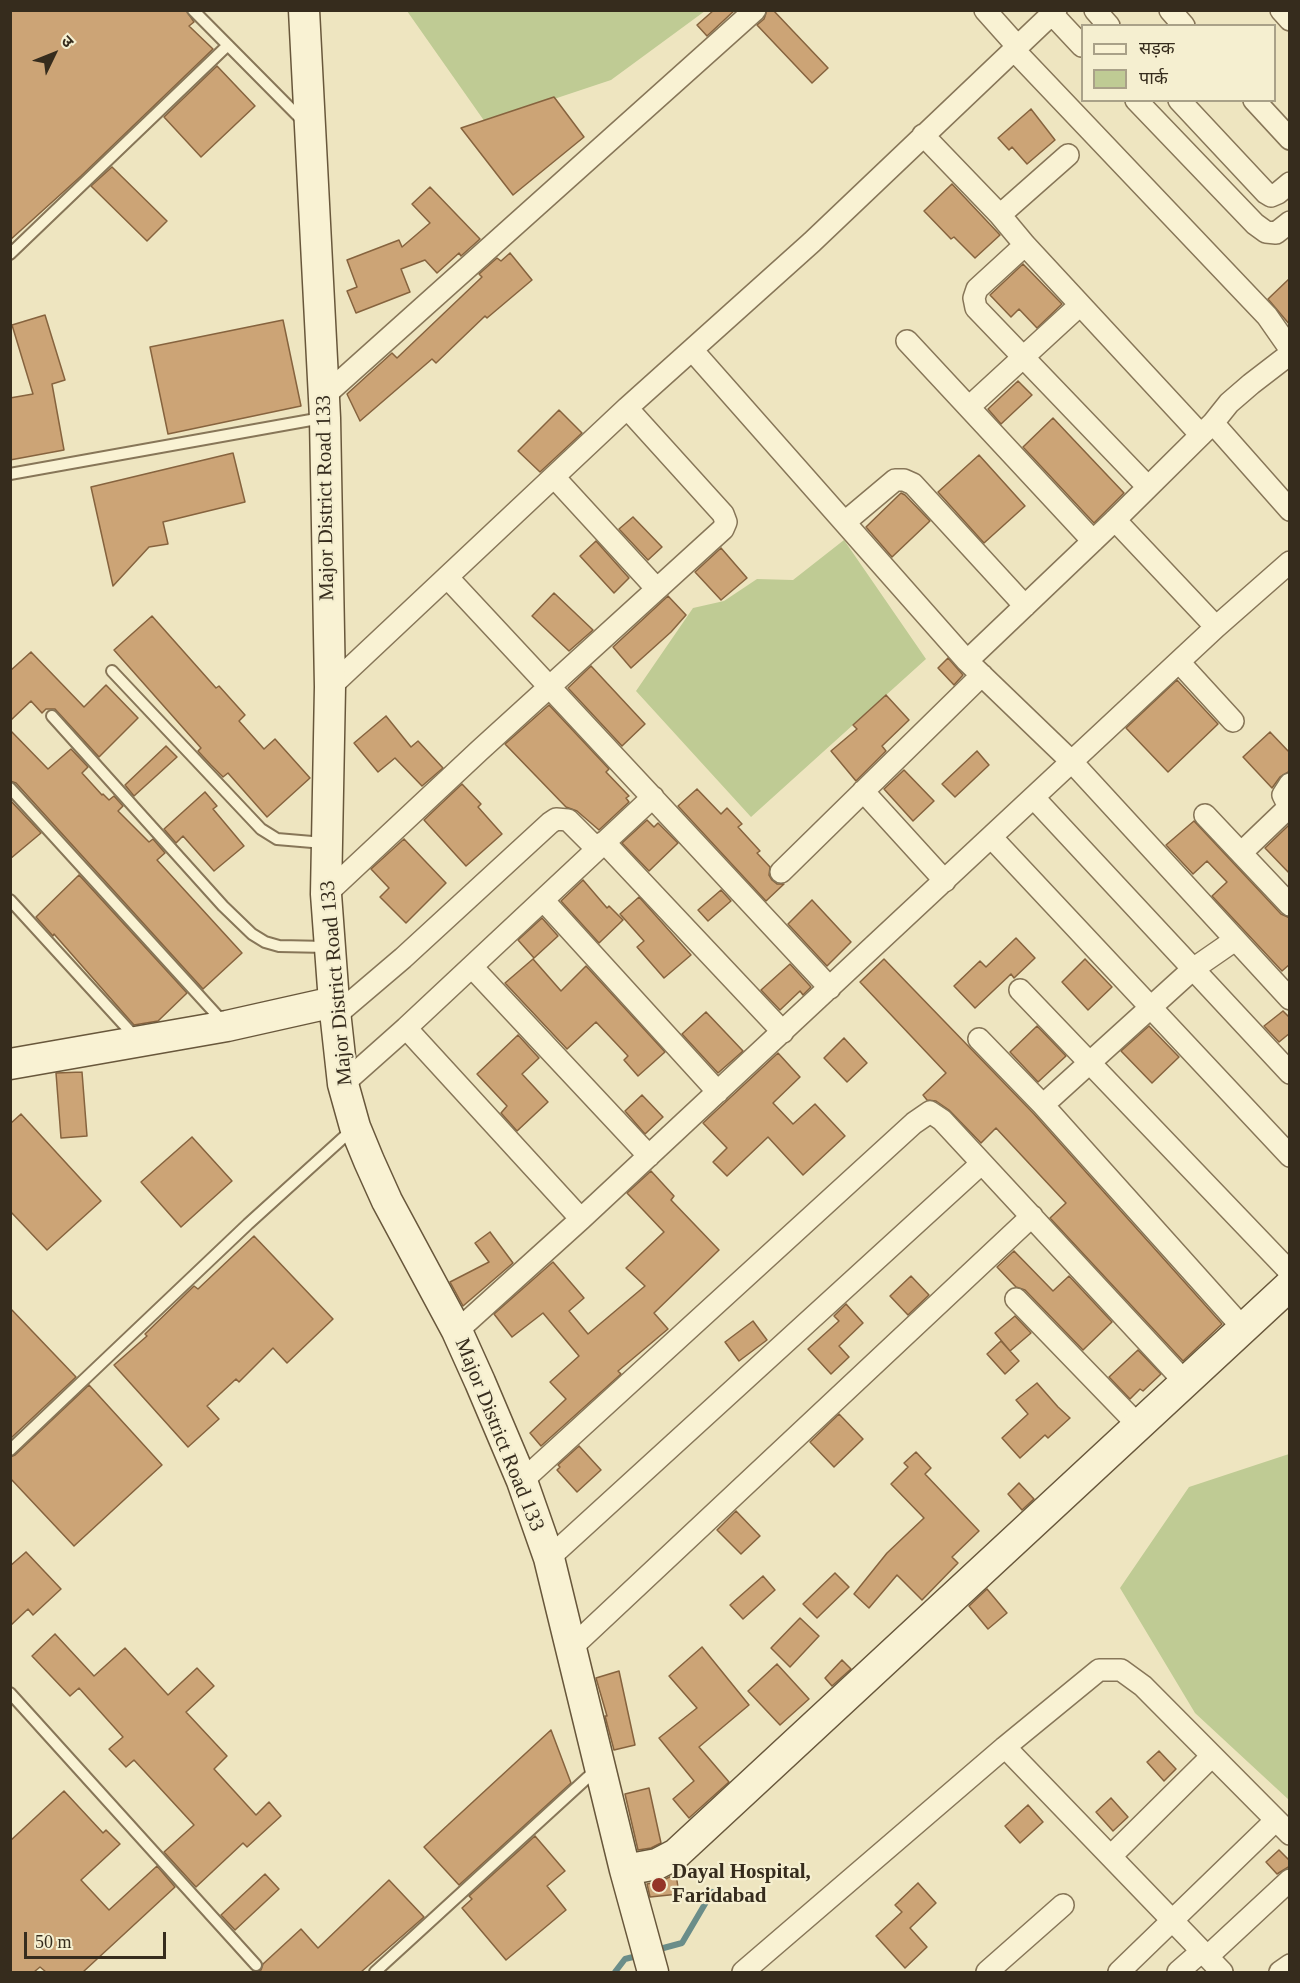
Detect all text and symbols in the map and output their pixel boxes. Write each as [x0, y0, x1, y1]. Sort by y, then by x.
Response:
north arrow [24, 24, 84, 84]
legend [1081, 24, 1276, 102]
text: उ [58, 32, 77, 51]
text: सड़क [1139, 38, 1175, 58]
text: पार्क [1139, 68, 1168, 88]
street label: Major District Road 133 [312, 395, 340, 601]
street label: Major District Road 133 [315, 879, 359, 1087]
street label: Major District Road 133 [449, 1335, 549, 1535]
place label: Dayal Hospital, Faridabad [672, 1860, 811, 1910]
marker: Dayal Hospital, Faridabad [650, 1876, 668, 1894]
scale bar [27, 1920, 170, 1958]
text: 50 m [35, 1932, 72, 1952]

